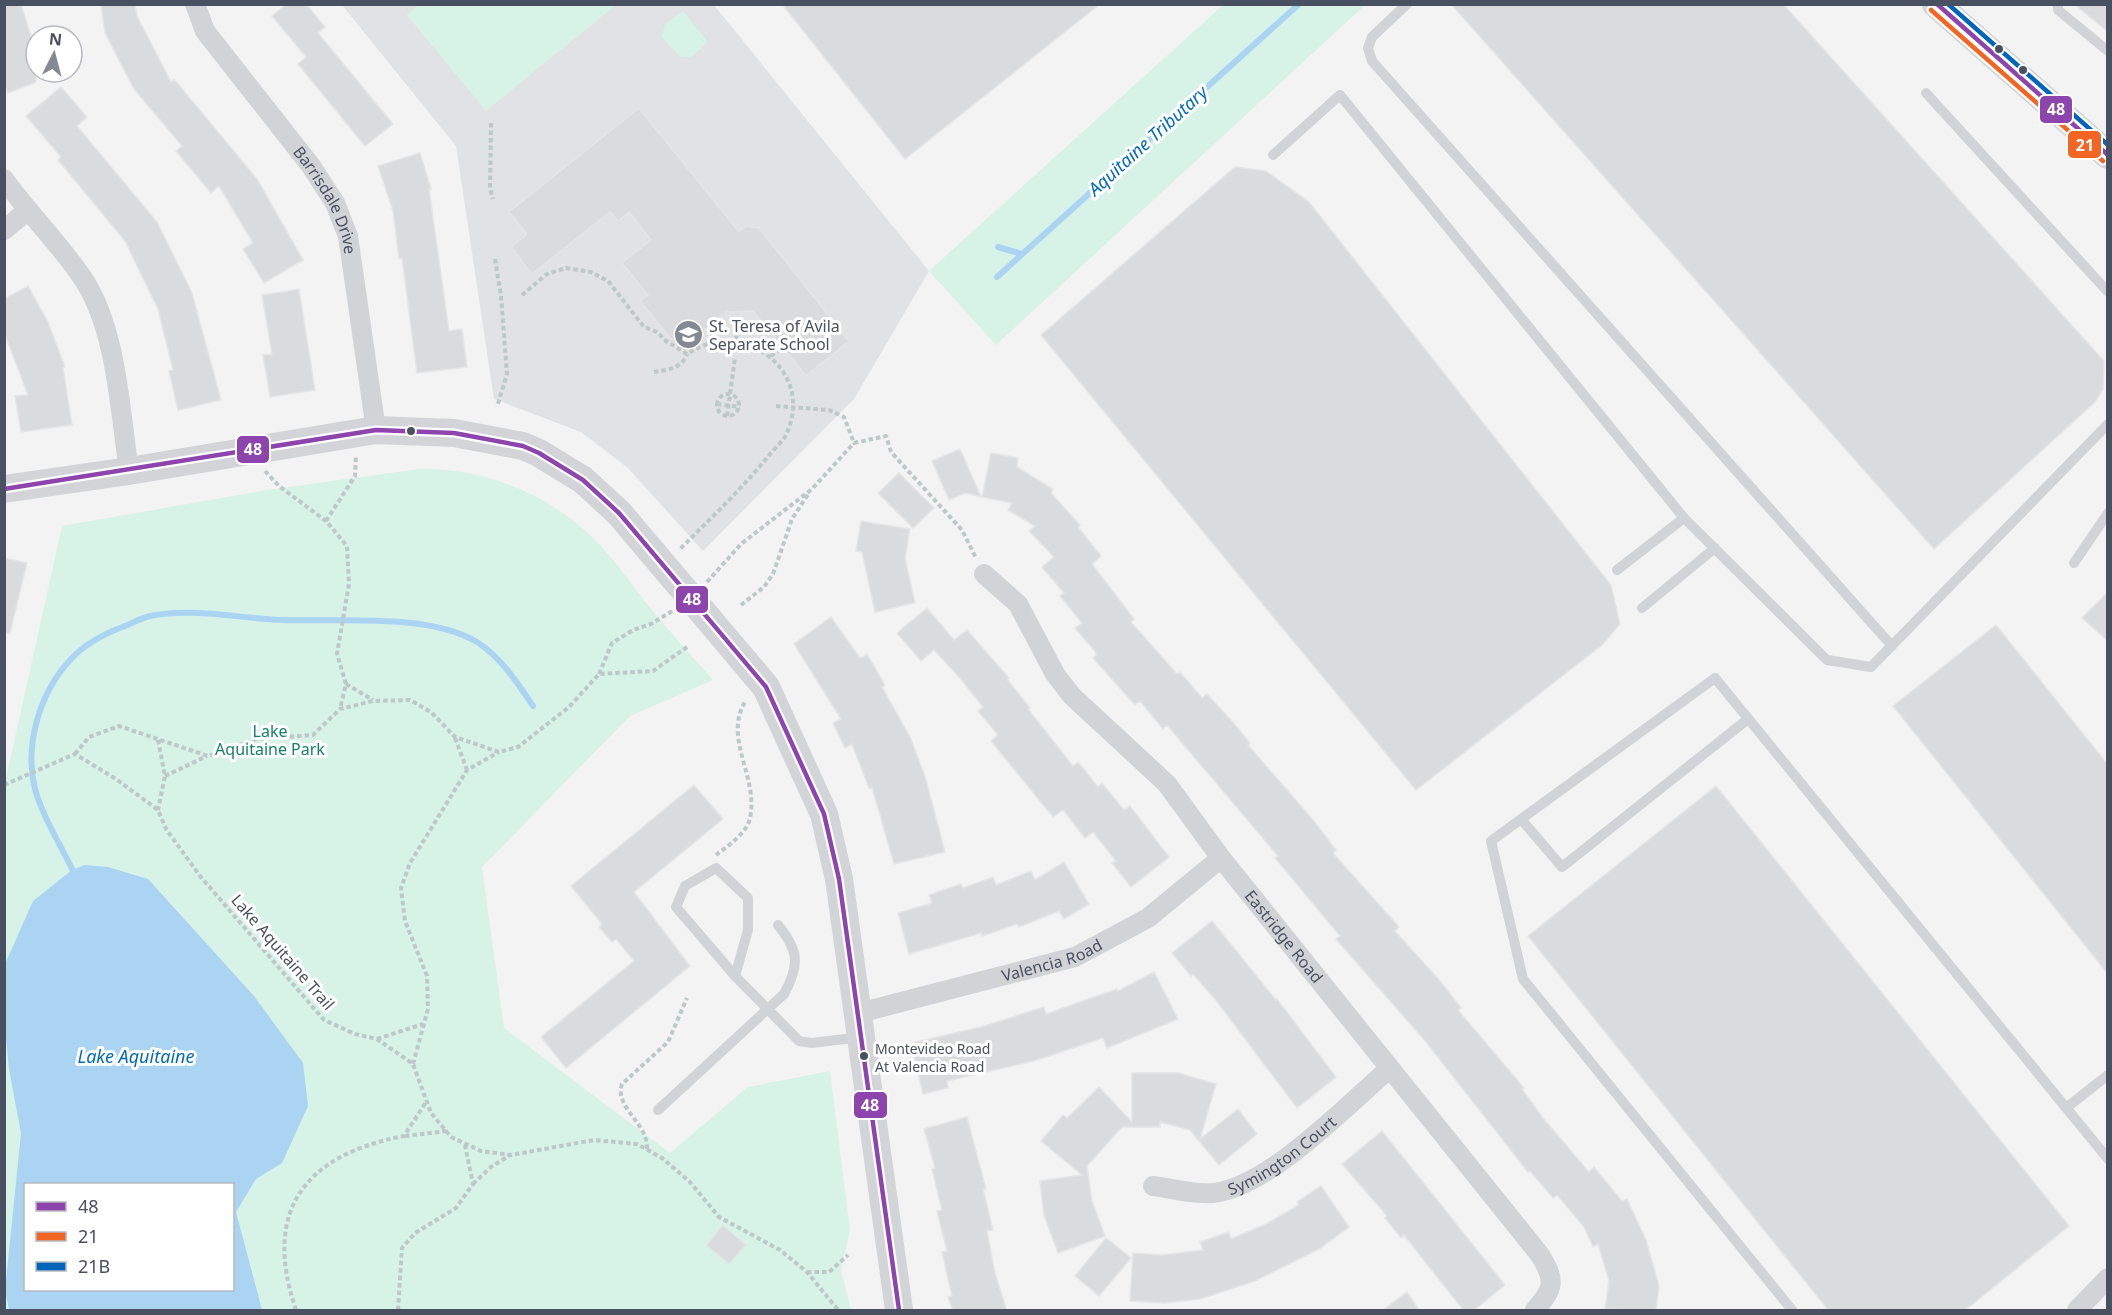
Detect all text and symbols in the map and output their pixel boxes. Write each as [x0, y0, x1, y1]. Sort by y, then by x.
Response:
north arrow [24, 24, 84, 84]
text: N [48, 27, 63, 51]
unlabelled marker [1993, 43, 2005, 55]
unlabelled marker [2017, 64, 2029, 76]
water label: Aquitaine Tributary [1081, 79, 1213, 202]
line badge: 48 [2039, 95, 2073, 124]
text: 48 [2047, 98, 2065, 120]
line badge: 21 [2067, 130, 2102, 159]
text: 21 [2076, 134, 2094, 156]
street label: Barrisdale Drive [288, 141, 361, 255]
place label: St. Teresa of Avila Separate School [709, 315, 840, 355]
school or university icon: St. Teresa of Avila Separate School [672, 319, 704, 351]
unlabelled marker [405, 425, 417, 437]
line badge: 48 [236, 435, 270, 464]
text: 48 [244, 438, 262, 460]
line badge: 48 [675, 585, 709, 614]
text: 48 [683, 588, 701, 610]
park label: Lake Aquitaine Park [215, 720, 325, 760]
street label: Eastridge Road [1240, 885, 1328, 988]
street label: Lake Aquitaine Trail [227, 889, 339, 1015]
street label: Valencia Road [999, 934, 1106, 987]
place label: Montevideo Road At Valencia Road [875, 1039, 990, 1076]
water label: Lake Aquitaine [78, 1044, 194, 1068]
marker: Montevideo Road At Valencia Road [858, 1050, 870, 1062]
line badge: 48 [853, 1091, 888, 1119]
text: 48 [861, 1094, 879, 1116]
street label: Symington Court [1225, 1111, 1341, 1200]
legend [24, 1183, 234, 1291]
text: 48 [78, 1194, 99, 1218]
text: 21 [78, 1224, 99, 1248]
text: 21B [78, 1254, 110, 1278]

